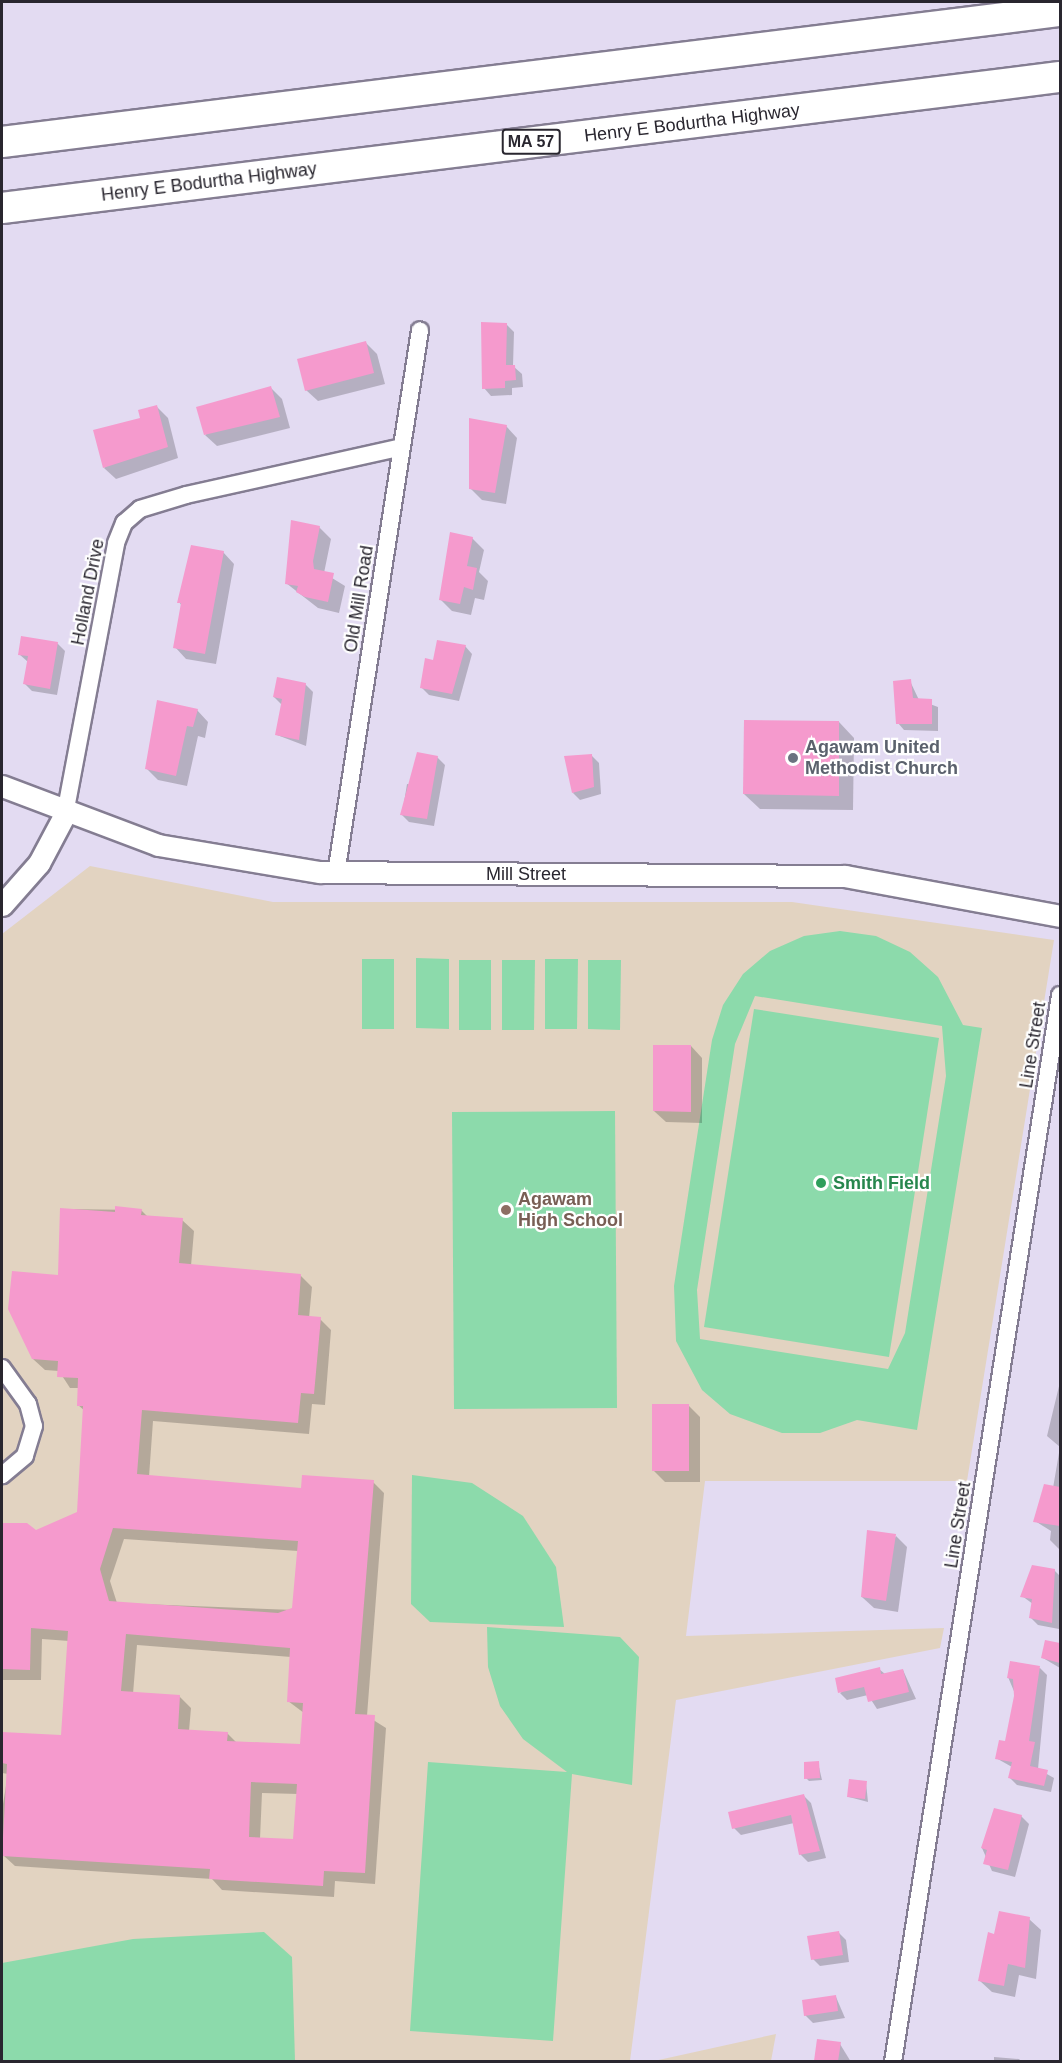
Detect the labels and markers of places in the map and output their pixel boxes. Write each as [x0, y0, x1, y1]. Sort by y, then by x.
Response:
place label: Agawam United Methodist Church [805, 737, 958, 780]
marker: Agawam United Methodist Church [786, 751, 800, 765]
place label: Smith Field [833, 1172, 930, 1194]
marker: Smith Field [814, 1176, 828, 1190]
place label: Agawam High School [518, 1189, 623, 1232]
marker: Agawam High School [499, 1203, 513, 1217]

